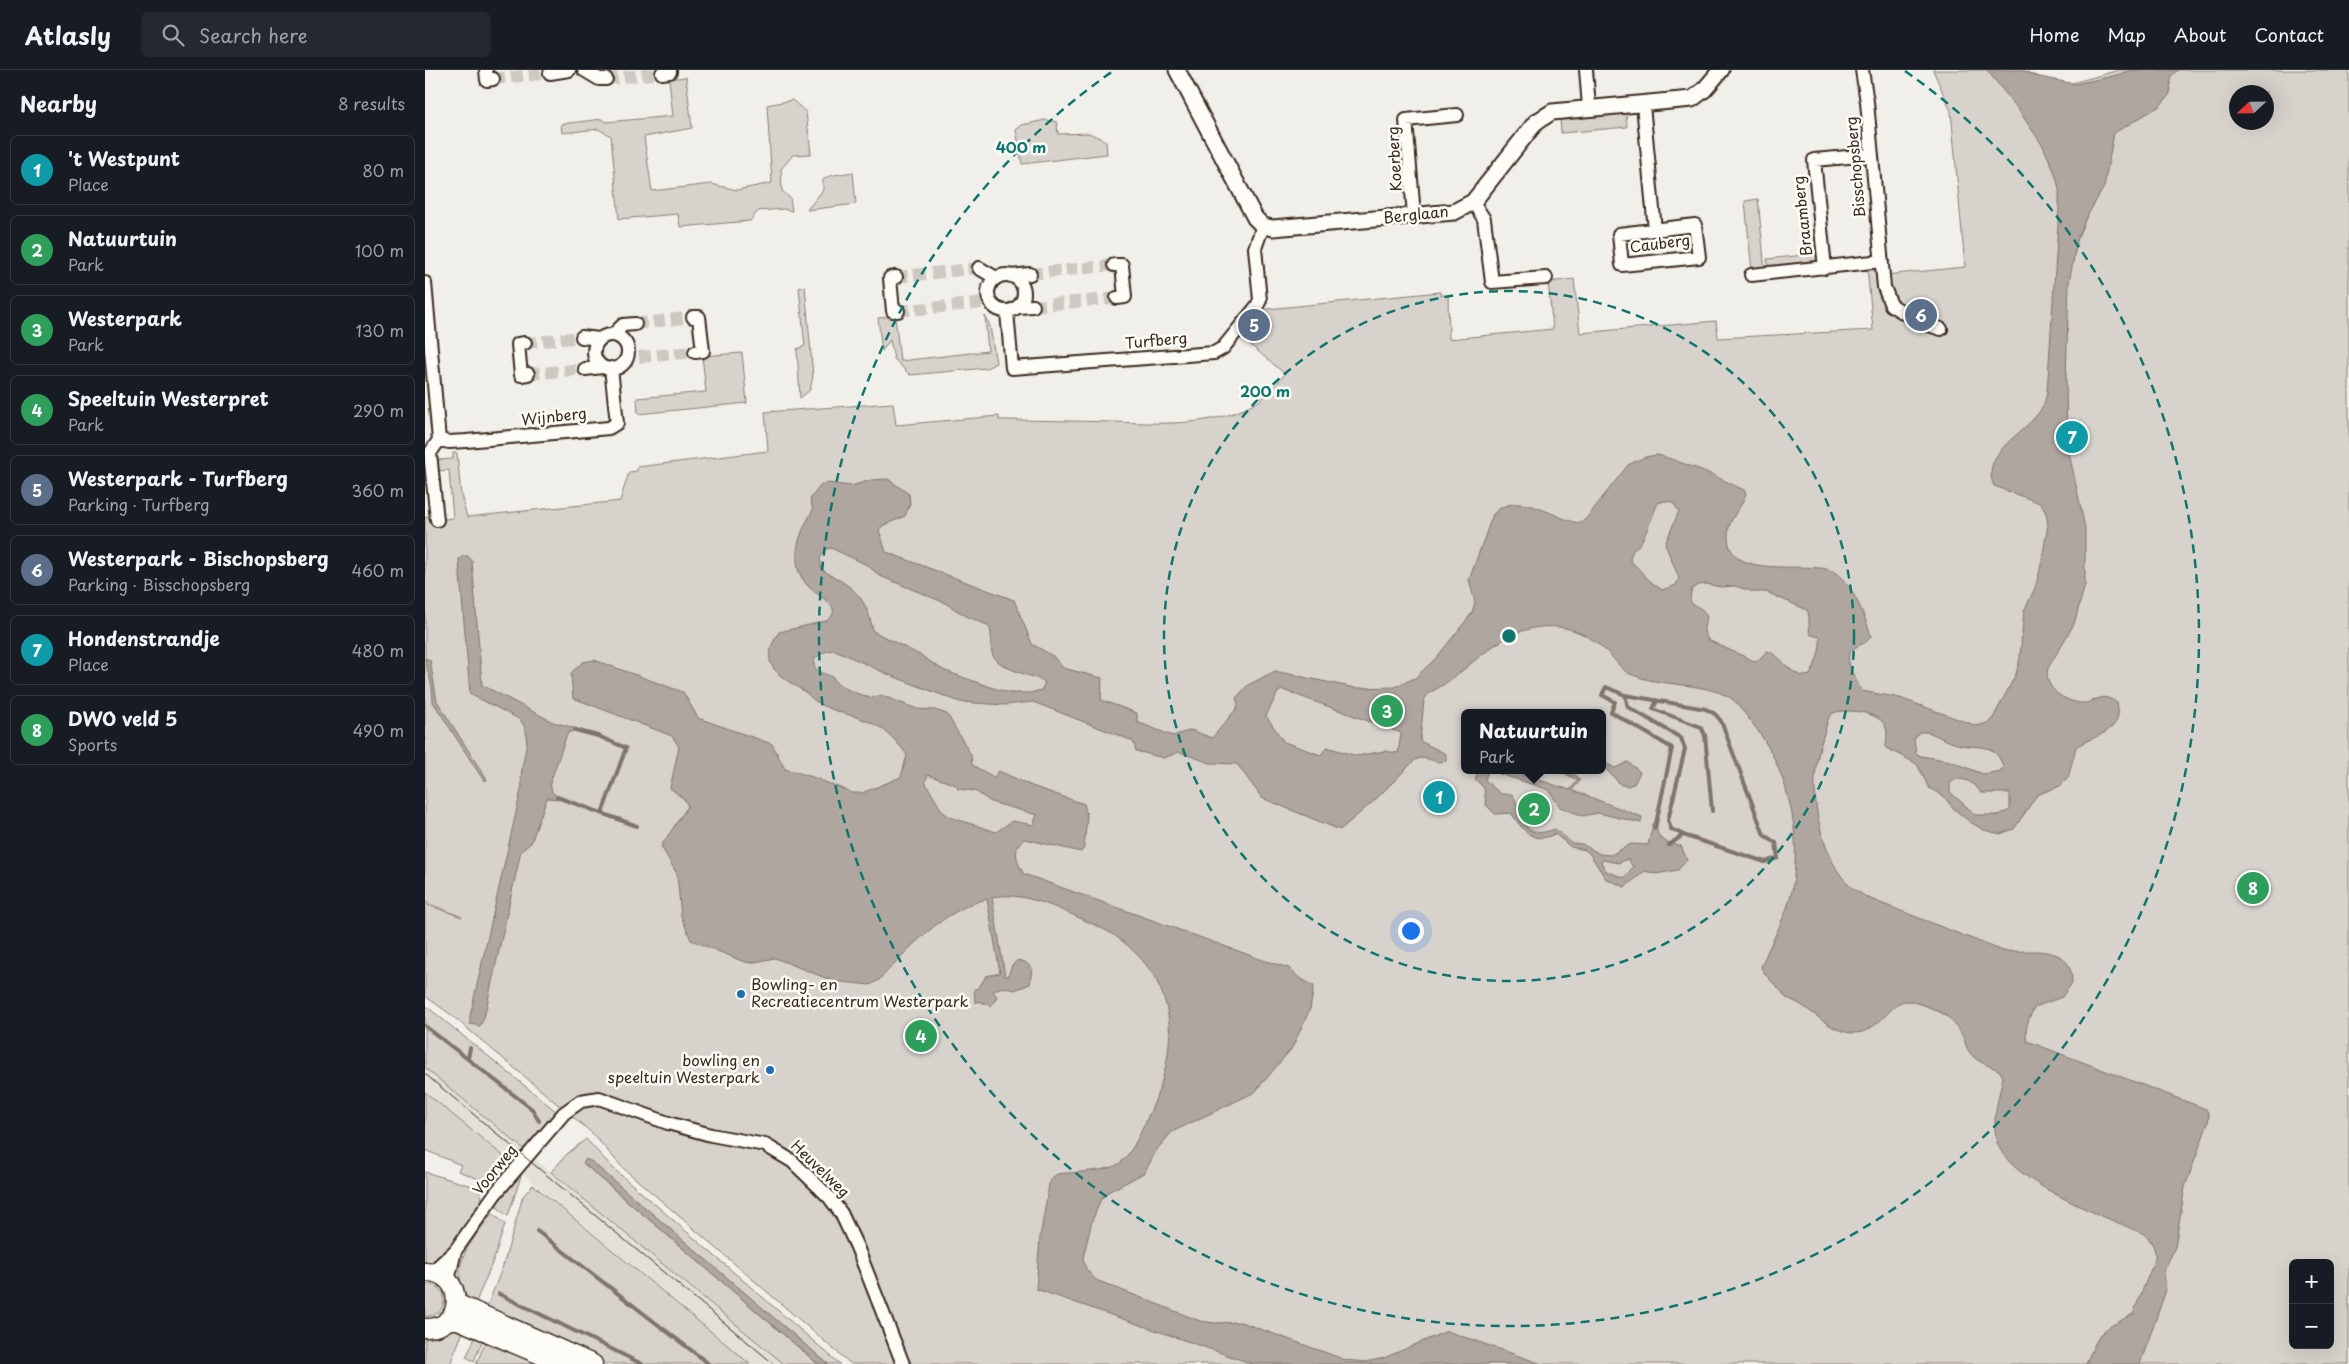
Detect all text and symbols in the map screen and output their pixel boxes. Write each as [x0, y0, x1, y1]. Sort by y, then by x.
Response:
search box [141, 12, 491, 57]
text: Atlasly [25, 17, 111, 53]
icon: search [159, 21, 187, 49]
text: Search here [199, 21, 308, 49]
text: Home [2029, 21, 2079, 48]
text: Map [2107, 21, 2146, 48]
text: About [2174, 21, 2226, 48]
text: Contact [2254, 21, 2324, 48]
north arrow [2229, 85, 2274, 130]
text: Nearby [20, 87, 97, 119]
text: 8 results [338, 91, 405, 115]
street label: Bisschopsberg [1839, 116, 1870, 219]
street label: Koerberg [1380, 126, 1407, 192]
text: 400 m [996, 135, 1046, 158]
text: 't Westpunt [68, 144, 180, 172]
text: 1 [33, 158, 41, 182]
text: 80 m [362, 158, 404, 182]
text: Place [68, 172, 109, 196]
street label: Braamberg [1786, 175, 1817, 257]
street label: Berglaan [1382, 199, 1449, 228]
text: Natuurtuin [68, 224, 177, 252]
street label: Cauberg [1628, 227, 1691, 258]
text: 2 [31, 238, 43, 262]
text: 100 m [355, 238, 404, 262]
text: Park [68, 252, 104, 276]
pin: 6 [1905, 296, 1937, 334]
text: Westerpark [68, 304, 182, 332]
pin: 5 [1238, 306, 1270, 344]
text: 3 [32, 318, 42, 342]
text: 130 m [356, 318, 404, 342]
street label: Turfberg [1124, 325, 1188, 354]
text: Park [68, 332, 104, 356]
text: 200 m [1240, 379, 1290, 402]
text: Speeltuin Westerpret [68, 384, 269, 412]
text: 4 [32, 398, 42, 422]
text: 290 m [353, 398, 404, 422]
street label: Wijnberg [520, 401, 588, 430]
text: Park [68, 412, 104, 436]
pin: 7 [2056, 418, 2088, 456]
text: Westerpark - Turfberg [68, 464, 288, 492]
text: 5 [32, 478, 42, 502]
text: 360 m [352, 478, 404, 502]
text: Parking · Turfberg [68, 492, 210, 516]
text: Westerpark - Bischopsberg [68, 544, 329, 572]
text: 6 [31, 558, 43, 582]
text: 460 m [352, 558, 404, 582]
text: Parking · Bisschopsberg [68, 572, 250, 596]
text: Hondenstrandje [68, 624, 220, 652]
centre of rings [1500, 627, 1518, 645]
text: 7 [32, 638, 42, 662]
text: 480 m [352, 638, 404, 662]
text: Place [68, 652, 109, 676]
pin: 3 [1371, 692, 1403, 730]
text: DWO veld 5 [68, 704, 178, 732]
popup [1461, 709, 1606, 774]
text: Natuurtuin [1479, 716, 1588, 744]
text: 8 [32, 718, 42, 742]
text: 490 m [353, 718, 404, 742]
text: Sports [68, 732, 117, 756]
text: Park [1479, 744, 1515, 768]
pin: 1 [1423, 778, 1455, 816]
pin: 2 [1518, 790, 1550, 828]
pin: 8 [2237, 869, 2269, 907]
your location [1398, 918, 1424, 944]
place label: Bowling- en Recreatiecentrum Westerpark [751, 972, 969, 1012]
marker: Bowling- en Recreatiecentrum Westerpark [735, 988, 747, 1000]
pin: 4 [905, 1017, 937, 1055]
place label: bowling en speeltuin Westerpark [608, 1048, 760, 1088]
marker: bowling en speeltuin Westerpark [764, 1064, 776, 1076]
street label: Heuvelweg [786, 1134, 856, 1202]
street label: Voorweg [466, 1139, 522, 1200]
map controls [2289, 1259, 2334, 1349]
button: + [2289, 1259, 2334, 1304]
button: − [2289, 1304, 2334, 1349]

